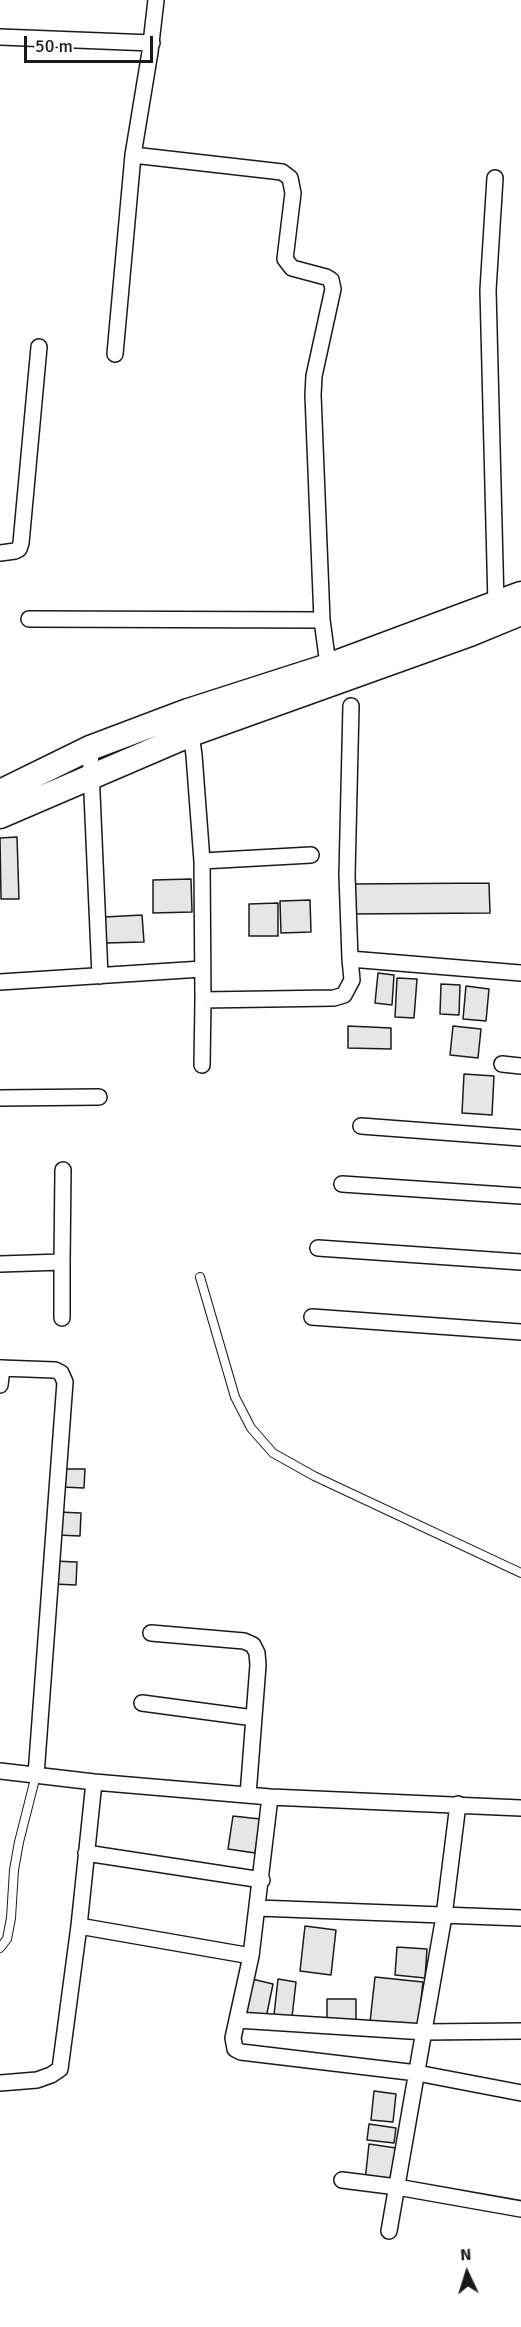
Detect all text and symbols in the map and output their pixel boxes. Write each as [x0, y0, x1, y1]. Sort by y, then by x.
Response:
scale bar [27, 24, 156, 62]
text: 50 m [35, 35, 73, 57]
north arrow [437, 2243, 497, 2303]
text: N [459, 2245, 472, 2265]

